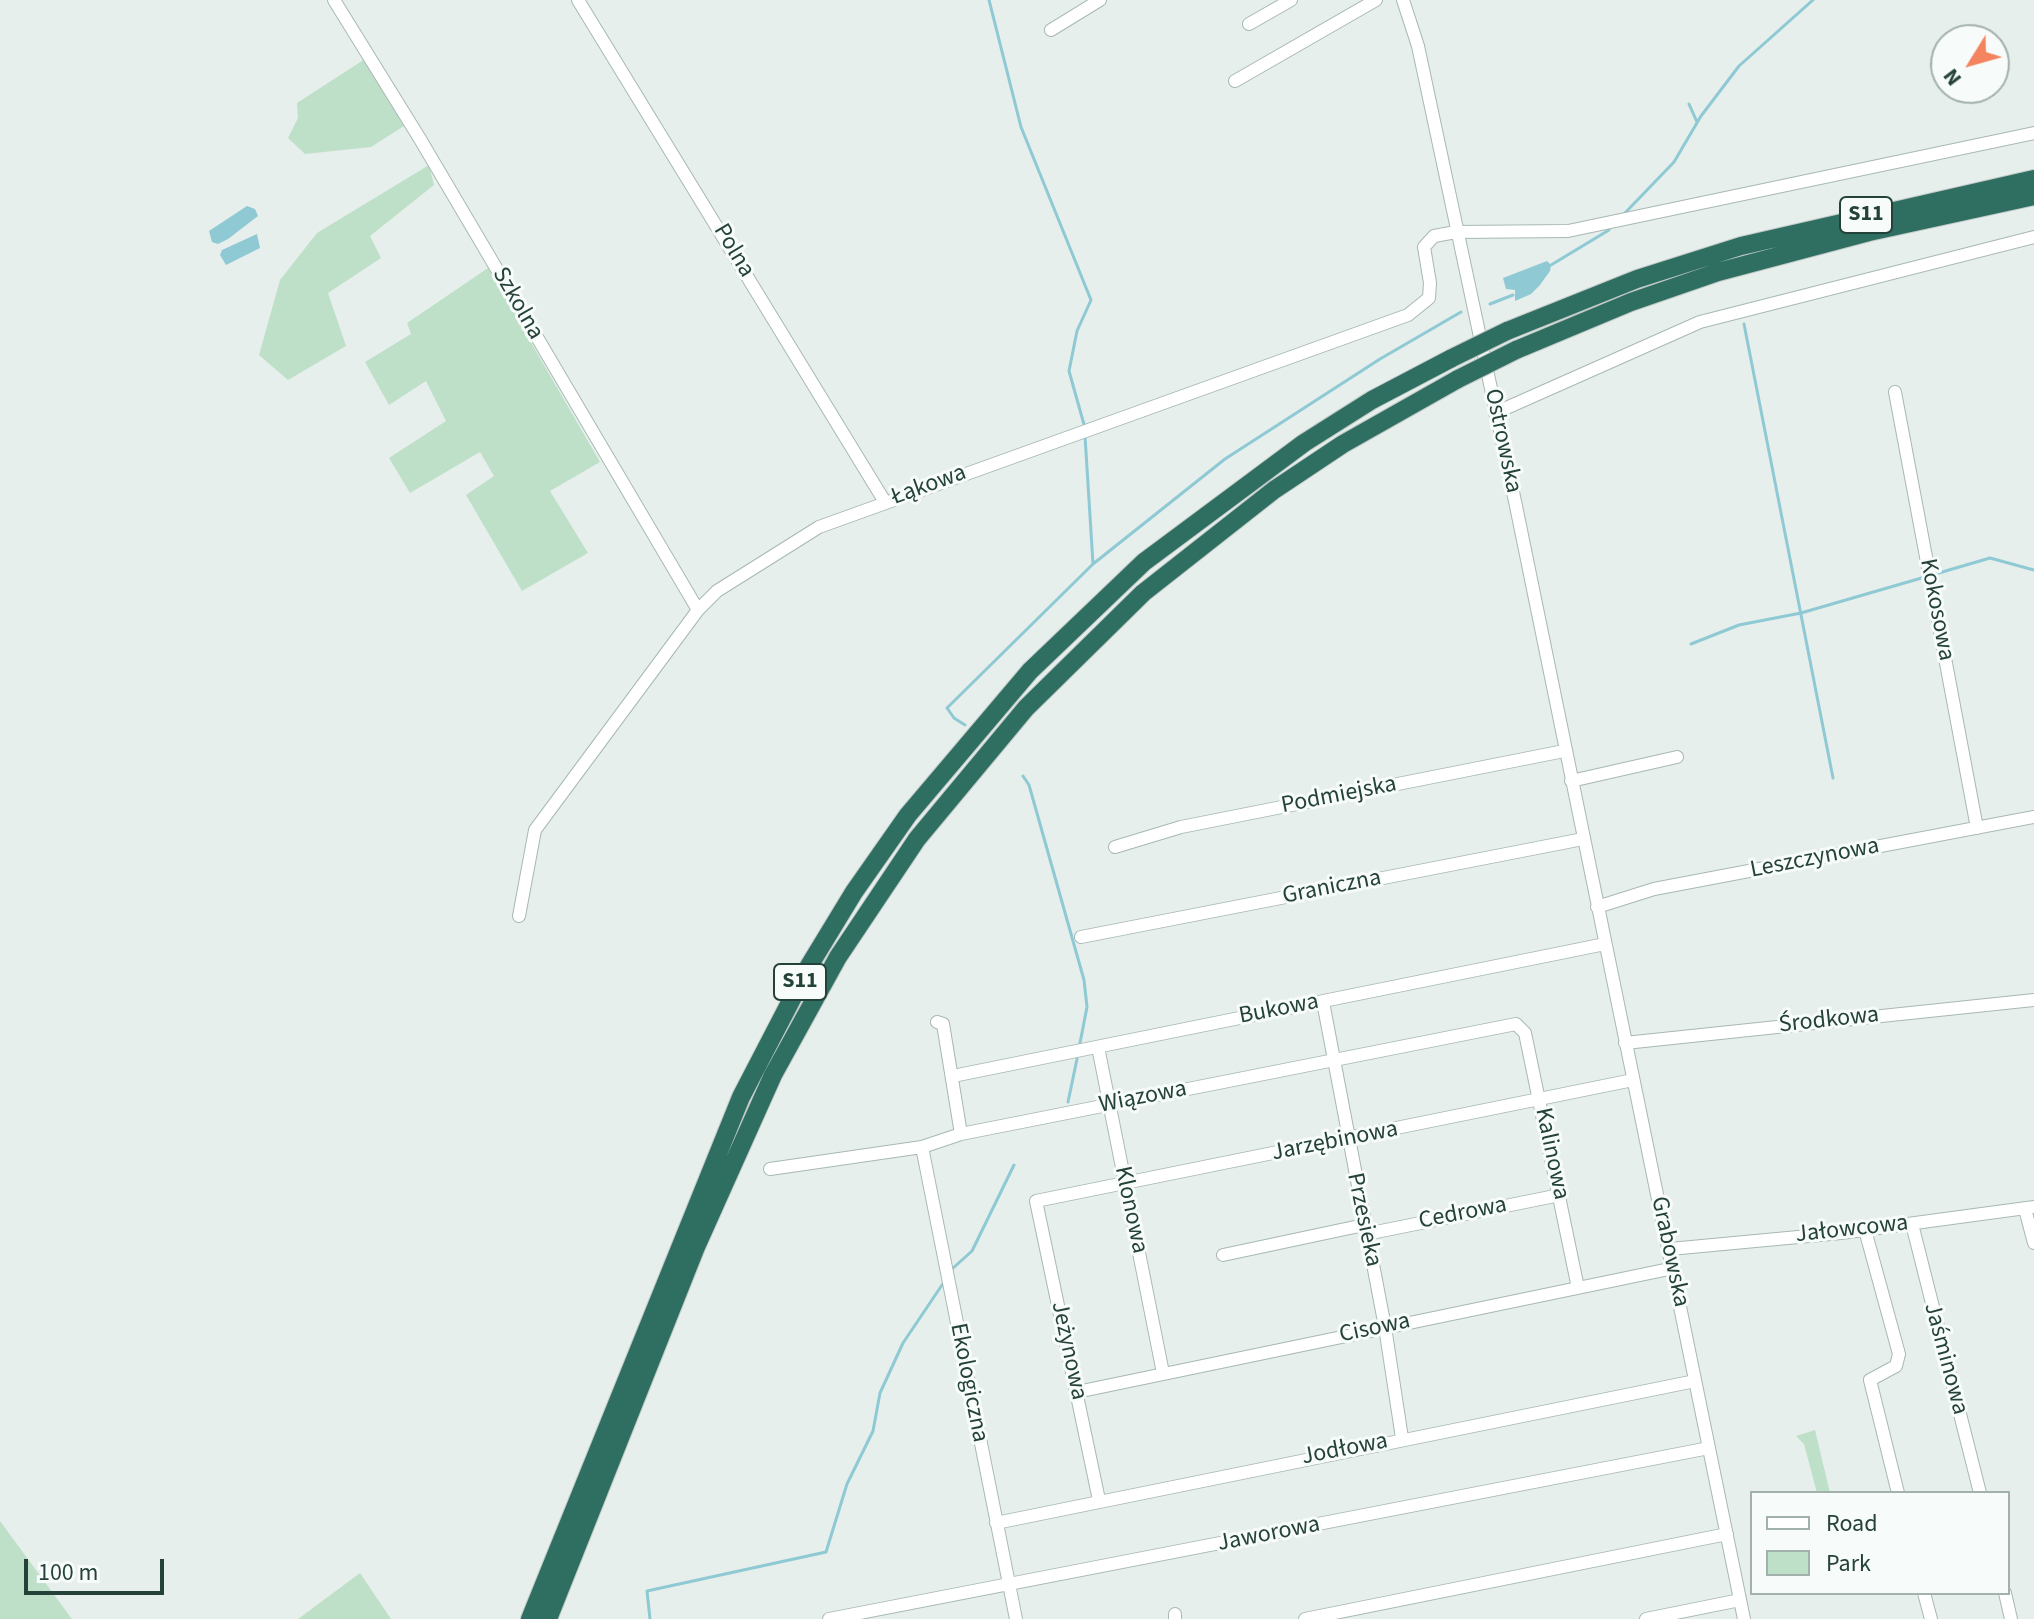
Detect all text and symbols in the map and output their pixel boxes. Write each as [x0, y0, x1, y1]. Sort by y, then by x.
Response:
north arrow [1930, 24, 2010, 104]
text: N [1935, 62, 1970, 93]
road number: S11 [1840, 197, 1892, 233]
street label: Polna [706, 219, 760, 283]
street label: Szkolna [485, 263, 549, 345]
street label: Ostrowska [1477, 386, 1527, 496]
street label: Łąkowa [888, 459, 970, 513]
street label: Kokosowa [1912, 557, 1960, 663]
street label: Podmiejska [1279, 771, 1399, 821]
street label: Leszczynowa [1748, 832, 1882, 886]
street label: Graniczna [1280, 864, 1384, 912]
road number: S11 [774, 964, 826, 1000]
street label: Bukowa [1237, 988, 1321, 1032]
street label: Środkowa [1777, 1001, 1881, 1041]
street label: Wiązowa [1097, 1075, 1189, 1121]
street label: Kalinowa [1527, 1105, 1575, 1203]
street label: Jarzębinowa [1269, 1116, 1401, 1168]
street label: Klonowa [1107, 1164, 1153, 1256]
street label: Przesieka [1339, 1170, 1387, 1270]
street label: Cedrowa [1417, 1191, 1509, 1237]
street label: Grabowska [1643, 1194, 1695, 1310]
street label: Jałowcowa [1794, 1210, 1910, 1250]
street label: Jeżynowa [1044, 1299, 1092, 1403]
street label: Jaśminowa [1916, 1300, 1974, 1418]
street label: Cisowa [1337, 1307, 1413, 1351]
street label: Ekologiczna [942, 1321, 994, 1445]
street label: Jodłowa [1300, 1428, 1390, 1472]
legend [1750, 1491, 2010, 1595]
text: Road [1826, 1506, 1878, 1541]
street label: Jaworowa [1215, 1511, 1323, 1559]
scale bar [28, 1543, 168, 1593]
text: Park [1826, 1546, 1871, 1581]
text: 100 m [38, 1555, 98, 1590]

